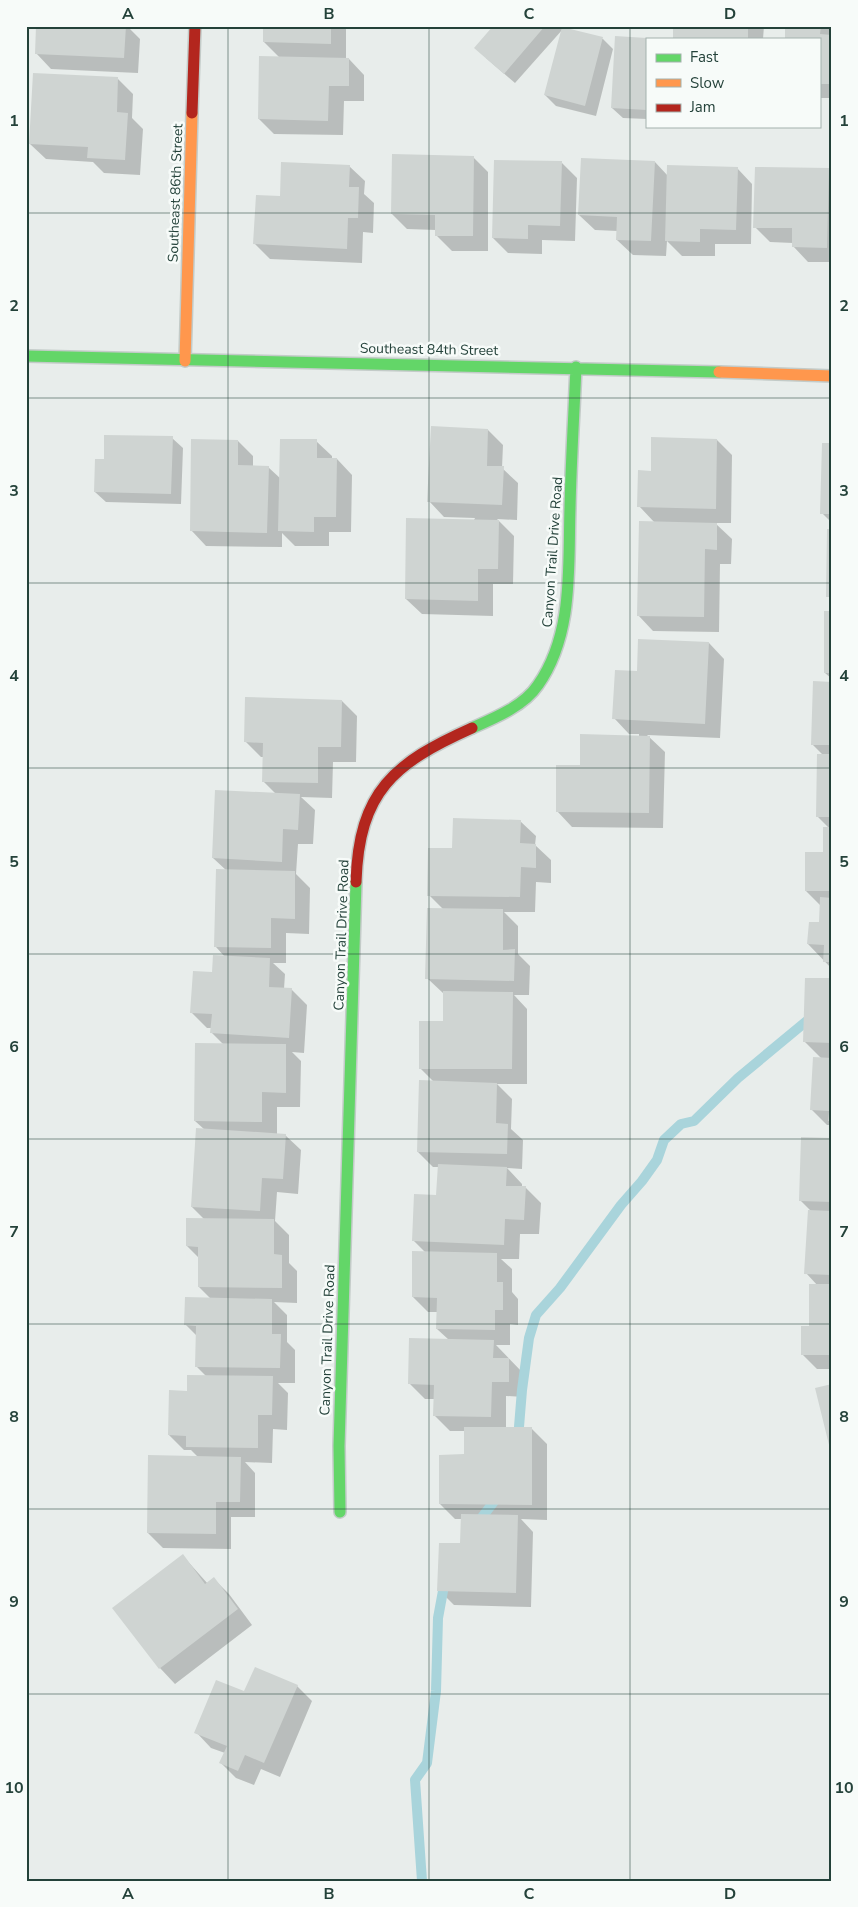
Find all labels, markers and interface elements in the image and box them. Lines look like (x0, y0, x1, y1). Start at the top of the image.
text: A (122, 3, 134, 25)
text: B (323, 3, 335, 25)
text: C (524, 3, 535, 25)
text: D (724, 3, 736, 25)
legend (646, 38, 820, 128)
text: Fast (690, 47, 719, 67)
text: Slow (690, 73, 725, 93)
text: Jam (689, 97, 716, 117)
text: 1 (9, 110, 19, 132)
text: 1 (839, 110, 849, 132)
street label: Southeast 86th Street (164, 123, 187, 263)
text: 2 (9, 295, 19, 317)
text: 2 (839, 295, 849, 317)
street label: Southeast 84th Street (360, 339, 499, 360)
street label: Canyon Trail Drive Road (538, 476, 567, 628)
text: 3 (9, 480, 19, 502)
text: 3 (839, 480, 849, 502)
text: 4 (9, 665, 19, 687)
text: 4 (839, 665, 849, 687)
text: 5 (9, 851, 19, 873)
text: 5 (839, 851, 849, 873)
street label: Canyon Trail Drive Road (329, 859, 354, 1011)
text: 6 (9, 1036, 19, 1058)
text: 6 (839, 1036, 849, 1058)
text: 7 (9, 1221, 19, 1243)
text: 7 (839, 1221, 849, 1243)
street label: Canyon Trail Drive Road (315, 1264, 340, 1416)
text: 8 (9, 1406, 19, 1428)
text: 8 (839, 1406, 849, 1428)
text: 9 (9, 1591, 19, 1613)
text: 9 (839, 1591, 849, 1613)
text: 10 (4, 1777, 24, 1799)
text: 10 (834, 1777, 854, 1799)
text: A (122, 1883, 134, 1905)
text: B (323, 1883, 335, 1905)
text: C (524, 1883, 535, 1905)
text: D (724, 1883, 736, 1905)

